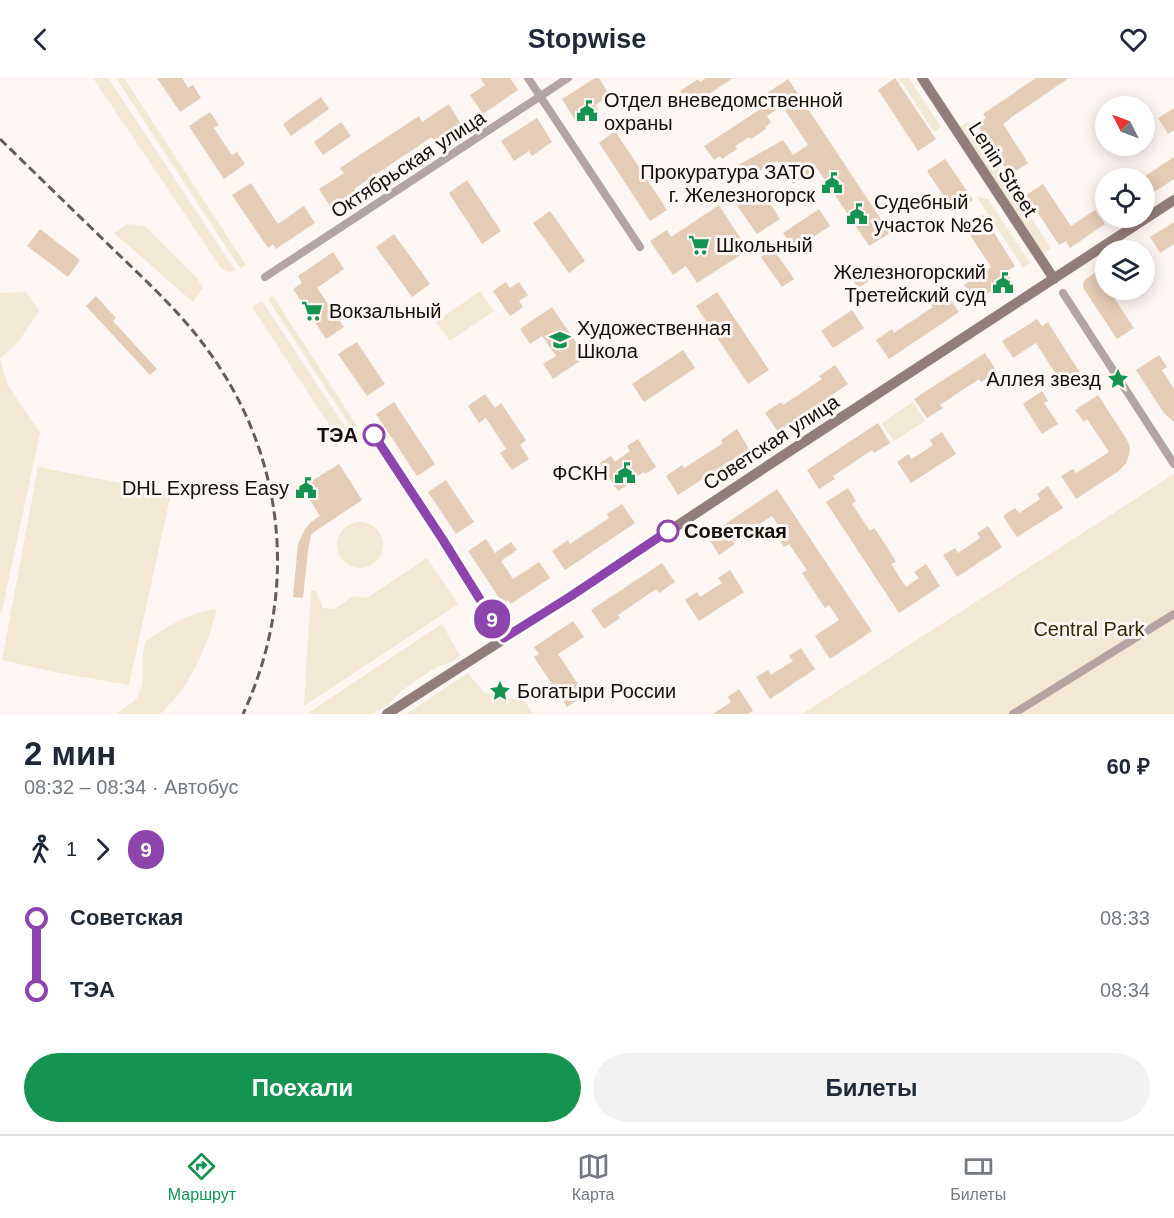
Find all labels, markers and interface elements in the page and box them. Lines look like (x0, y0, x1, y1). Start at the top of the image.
icon: back (24, 23, 57, 56)
icon: heart (1117, 23, 1150, 56)
text: Stopwise (528, 24, 646, 54)
place label: Отдел вневедомственной охраны (604, 89, 843, 134)
north arrow (1095, 96, 1155, 156)
map controls (1095, 96, 1155, 300)
public building icon: Отдел вневедомственной охраны (575, 99, 599, 123)
street label: Октябрьская улица (327, 105, 490, 222)
street label: Lenin Street (964, 118, 1042, 221)
place label: Прокуратура ЗАТО г. Железногорск (640, 161, 815, 206)
button: locate (1095, 168, 1155, 228)
public building icon: Прокуратура ЗАТО г. Железногорск (820, 171, 844, 195)
place label: Судебный участок №26 (874, 191, 994, 236)
public building icon: Судебный участок №26 (845, 202, 869, 226)
supermarket icon: Школьный (687, 233, 711, 257)
place label: Школьный (716, 234, 813, 256)
button: layers (1095, 240, 1155, 300)
place label: Железногорский Третейский суд (833, 261, 986, 306)
public building icon: Железногорский Третейский суд (991, 271, 1015, 295)
supermarket icon: Вокзальный (300, 299, 324, 323)
place label: Вокзальный (329, 300, 441, 322)
place label: Художественная Школа (577, 317, 731, 362)
school or university icon: Художественная Школа (548, 328, 572, 352)
place icon: Аллея звезд (1106, 367, 1130, 391)
place label: Аллея звезд (986, 368, 1101, 390)
street label: Советская улица (699, 390, 844, 494)
place label: ТЭА (317, 424, 358, 446)
marker: ТЭА (363, 424, 385, 446)
public building icon: ФСКН (613, 461, 637, 485)
place label: ФСКН (552, 462, 608, 484)
public building icon: DHL Express Easy (294, 476, 318, 500)
place label: DHL Express Easy (122, 477, 289, 499)
marker: Советская (657, 520, 679, 542)
place label: Советская (684, 520, 787, 542)
line badge: 9 (472, 600, 512, 638)
text: 9 (486, 608, 498, 631)
park label: Central Park (1033, 618, 1146, 640)
place icon: Богатыри России (488, 679, 512, 703)
place label: Богатыри России (517, 680, 676, 702)
text: 2 мин (24, 735, 116, 772)
text: 60 ₽ (1107, 754, 1150, 779)
text: 08:32 – 08:34 · Автобус (24, 776, 238, 798)
icon: walk (24, 833, 57, 866)
icon: forward (86, 833, 119, 866)
text: 1 (66, 838, 77, 860)
text: 9 (140, 838, 152, 861)
text: Советская (70, 905, 183, 930)
text: 08:33 (1100, 907, 1150, 929)
text: ТЭА (70, 977, 115, 1002)
text: 08:34 (1100, 979, 1150, 1001)
button: Поехали (24, 1053, 581, 1122)
button: Билеты (593, 1053, 1150, 1122)
tab: Маршрут (168, 1150, 236, 1204)
tab: Карта (572, 1150, 615, 1204)
tab: Билеты (950, 1150, 1006, 1204)

